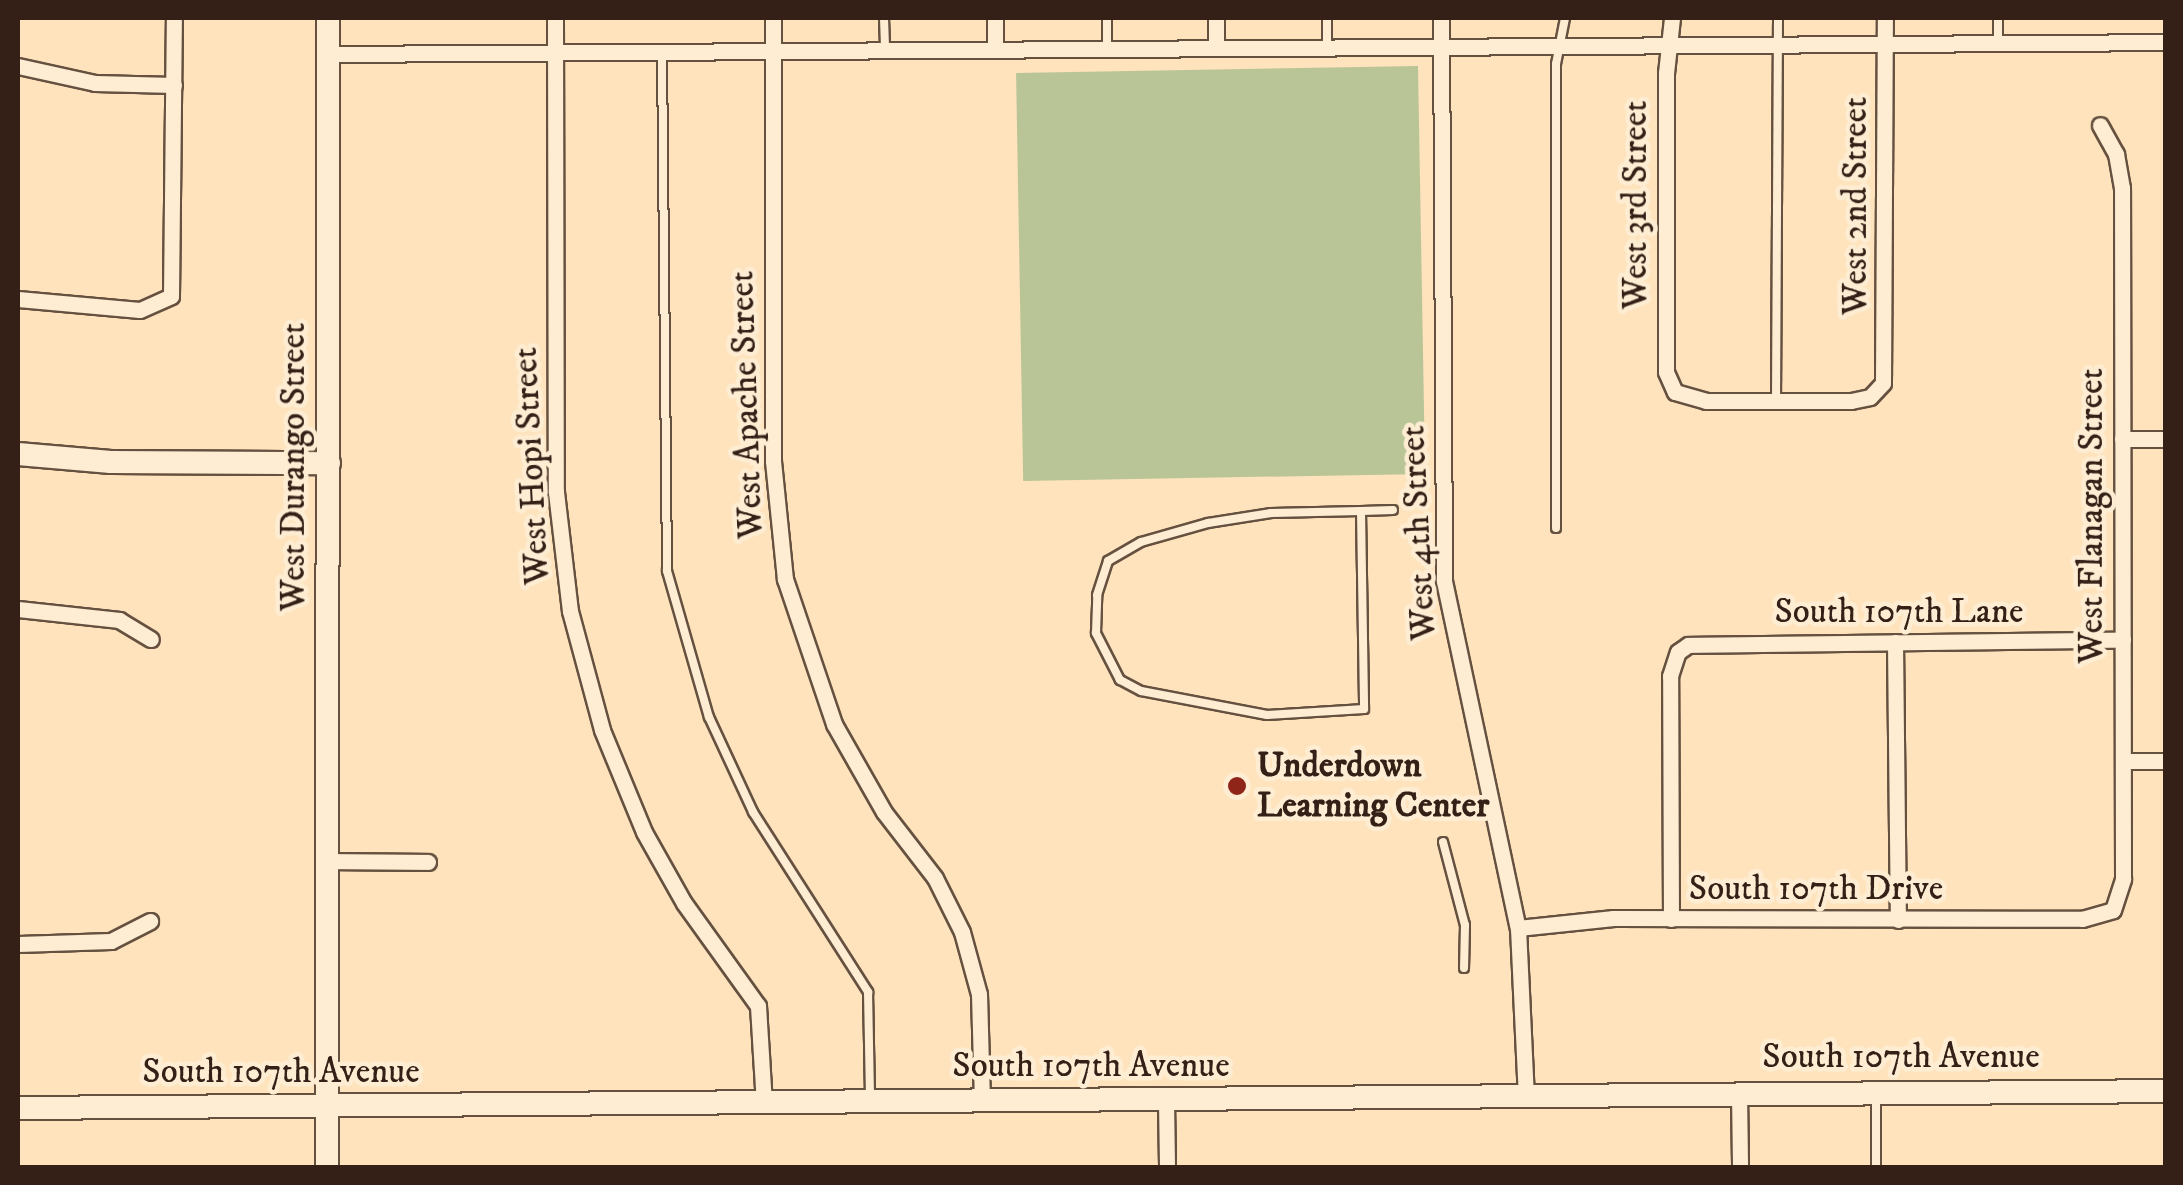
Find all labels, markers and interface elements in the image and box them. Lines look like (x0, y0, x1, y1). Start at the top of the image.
street label: West 2nd Street (1835, 97, 1877, 315)
street label: West 3rd Street (1615, 101, 1657, 309)
street label: West Apache Street (721, 270, 773, 540)
street label: West Durango Street (273, 323, 315, 611)
street label: West Hopi Street (505, 346, 559, 586)
street label: West Flanagan Street (2071, 368, 2113, 664)
street label: West 4th Street (1392, 424, 1446, 642)
street label: South 107th Lane (1774, 591, 2024, 633)
place label: Underdown Learning Center (1257, 745, 1489, 827)
marker: Underdown Learning Center (1226, 775, 1248, 797)
street label: South 107th Drive (1689, 868, 1943, 910)
street label: South 107th Avenue (1762, 1036, 2040, 1078)
street label: South 107th Avenue (952, 1045, 1230, 1087)
street label: South 107th Avenue (142, 1051, 420, 1093)

